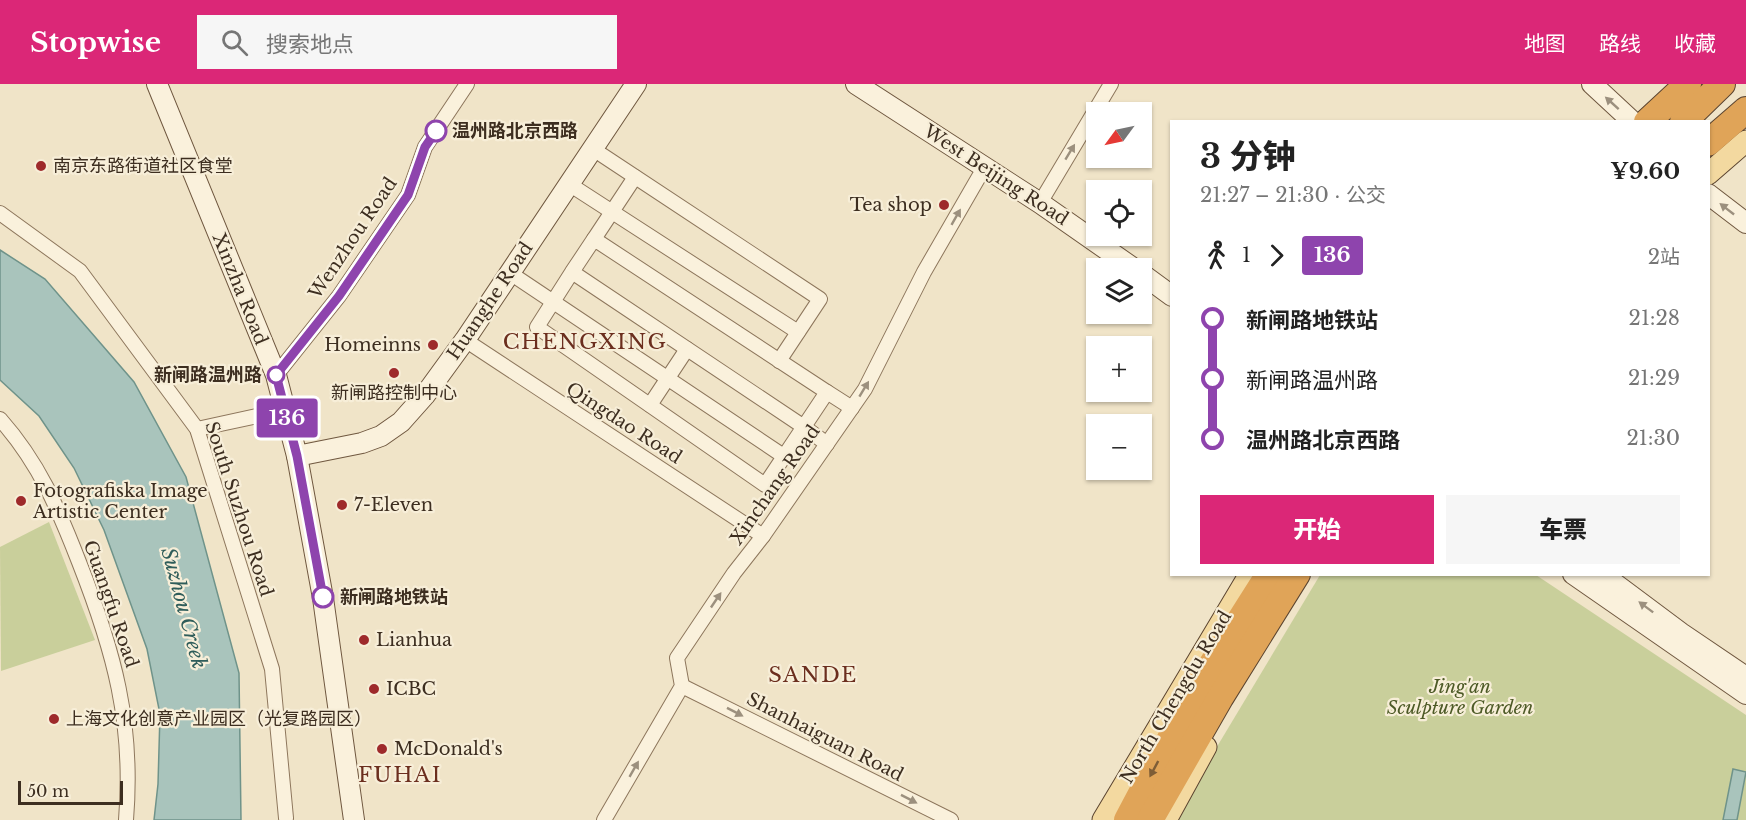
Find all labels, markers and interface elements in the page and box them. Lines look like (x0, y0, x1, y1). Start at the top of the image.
search box (197, 15, 617, 69)
text: Stopwise (30, 25, 161, 60)
icon: search (218, 26, 251, 59)
text: 搜索地点 (266, 31, 354, 58)
text: 地图 (1524, 31, 1566, 57)
text: 路线 (1599, 31, 1641, 57)
text: 收藏 (1674, 31, 1716, 57)
one-way arrow (1604, 96, 1619, 110)
north arrow (1086, 102, 1152, 168)
map controls (1086, 102, 1152, 480)
street label: West Beijing Road (919, 119, 1073, 230)
marker: 温州路北京西路 (425, 120, 447, 142)
place label: 温州路北京西路 (452, 120, 578, 142)
text: 3 分钟 (1200, 136, 1296, 177)
one-way arrow (1065, 144, 1076, 160)
place label: 南京东路街道社区食堂 (53, 155, 233, 177)
text: ¥9.60 (1610, 158, 1680, 185)
marker: 南京东路街道社区食堂 (34, 159, 48, 173)
street label: Wenzhou Road (304, 173, 402, 304)
button: locate (1086, 180, 1152, 246)
text: 21:27 – 21:30 · 公交 (1200, 183, 1386, 207)
place label: Tea shop (850, 194, 932, 216)
marker: Tea shop (937, 198, 951, 212)
one-way arrow (1720, 203, 1735, 215)
one-way arrow (951, 208, 961, 225)
street label: Xinzha Road (208, 230, 272, 348)
street label: Huanghe Road (442, 238, 538, 364)
icon: walk (1200, 239, 1233, 272)
icon: forward (1260, 239, 1293, 272)
text: 136 (1314, 242, 1351, 268)
text: 1 (1242, 243, 1251, 267)
text: 2站 (1648, 245, 1680, 269)
button: layers (1086, 258, 1152, 324)
text: 21:28 (1629, 306, 1680, 330)
text: 新闸路地铁站 (1246, 307, 1378, 334)
district label: CHENGXING (503, 329, 667, 355)
place label: Homeinns (324, 334, 421, 356)
button: + (1086, 336, 1152, 402)
marker: Homeinns (426, 338, 440, 352)
place label: 新闸路温州路 (154, 364, 262, 386)
marker: 新闸路温州路 (267, 366, 285, 384)
marker: 新闸路控制中心 (387, 366, 401, 380)
text: 21:29 (1628, 366, 1680, 390)
text: 新闸路温州路 (1246, 367, 1378, 394)
street label: Qingdao Road (562, 377, 686, 469)
one-way arrow (859, 381, 870, 397)
place label: 新闸路控制中心 (331, 382, 457, 404)
line badge: 136 (252, 398, 322, 438)
text: 136 (269, 405, 305, 431)
button: − (1086, 414, 1152, 480)
street label: South Suzhou Road (200, 419, 278, 599)
street label: Xinchang Road (725, 421, 825, 549)
text: 21:30 (1626, 426, 1680, 450)
text: 温州路北京西路 (1246, 427, 1400, 454)
place label: Fotografiska Image Artistic Center (32, 480, 208, 523)
marker: Fotografiska Image Artistic Center (14, 494, 28, 508)
place label: 7-Eleven (354, 494, 433, 516)
button: 开始 (1200, 495, 1434, 564)
button: 车票 (1446, 495, 1680, 564)
marker: 7-Eleven (335, 498, 349, 512)
street label: Guangfu Road (79, 537, 143, 671)
water label: Suzhou Creek (156, 545, 212, 671)
marker: 新闸路地铁站 (312, 586, 334, 608)
place label: 新闸路地铁站 (340, 586, 448, 608)
one-way arrow (710, 592, 721, 608)
one-way arrow (1639, 602, 1654, 614)
street label: North Chengdu Road (1116, 607, 1236, 787)
place label: Lianhua (376, 629, 452, 651)
marker: Lianhua (357, 633, 371, 647)
district label: SANDE (768, 662, 858, 688)
park label: Jing'an Sculpture Garden (1387, 676, 1533, 719)
place label: ICBC (386, 678, 436, 700)
marker: ICBC (367, 682, 381, 696)
street label: Shanhaiguan Road (743, 688, 907, 786)
one-way arrow (726, 707, 743, 717)
place label: 上海文化创意产业园区（光复路园区） (66, 708, 372, 730)
marker: 上海文化创意产业园区（光复路园区） (47, 712, 61, 726)
place label: McDonald's (394, 738, 503, 760)
marker: McDonald's (375, 742, 389, 756)
one-way arrow (628, 761, 638, 778)
one-way arrow (1149, 761, 1159, 778)
district label: FUHAI (358, 762, 442, 788)
scale bar (18, 778, 123, 806)
text: 50 m (27, 781, 69, 801)
one-way arrow (901, 794, 918, 804)

